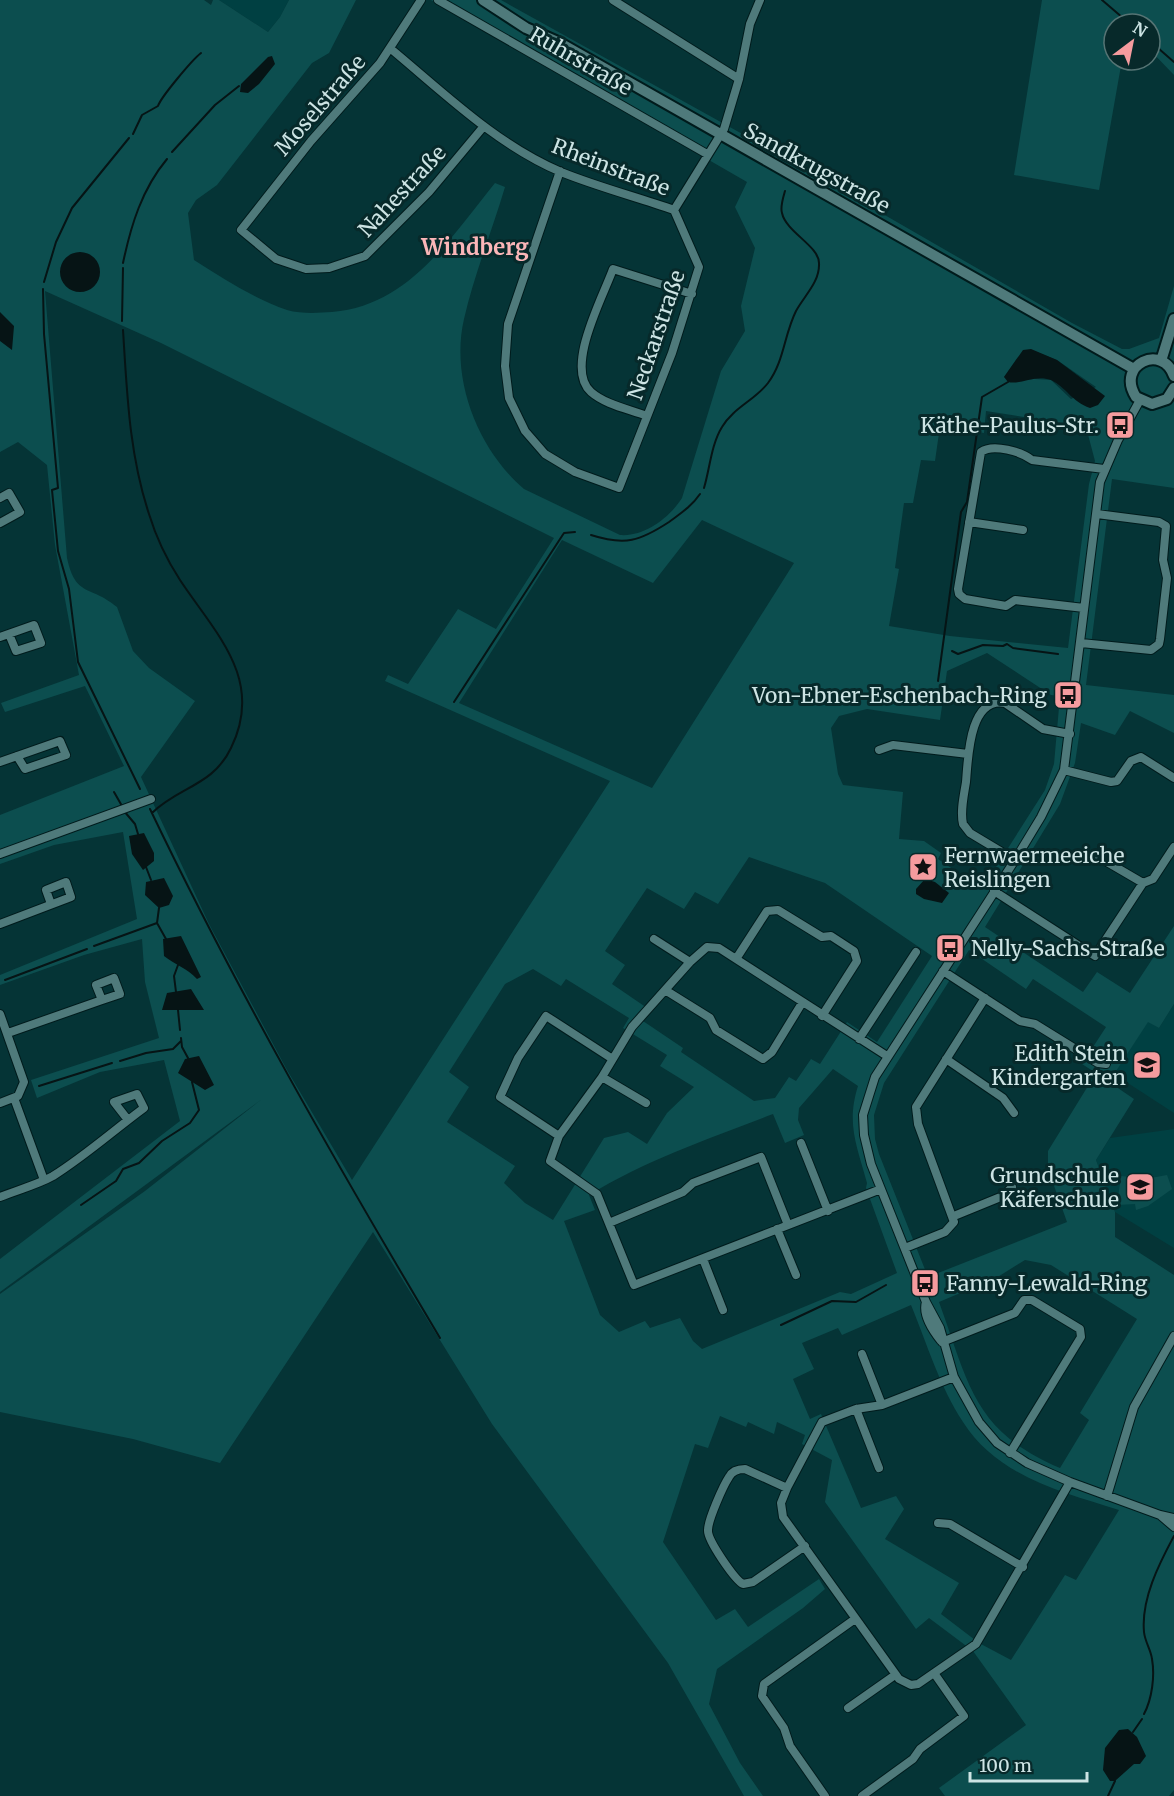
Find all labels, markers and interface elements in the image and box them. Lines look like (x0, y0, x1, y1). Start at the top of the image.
north arrow (1102, 12, 1162, 72)
text: N (1129, 17, 1151, 41)
street label: Ruhrstraße (525, 21, 637, 101)
street label: Moselstraße (269, 49, 371, 161)
street label: Sandkrugstraße (739, 117, 895, 219)
street label: Rheinstraße (548, 132, 674, 202)
street label: Nahestraße (352, 139, 452, 243)
district label: Windberg (420, 233, 529, 261)
street label: Neckarstraße (621, 266, 691, 403)
bus stop icon: Käthe-Paulus-Str. (1104, 409, 1136, 441)
place label: Käthe-Paulus-Str. (920, 412, 1099, 439)
bus stop icon: Von-Ebner-Eschenbach-Ring (1052, 679, 1084, 711)
place label: Von-Ebner-Eschenbach-Ring (751, 682, 1047, 709)
place label: Fernwaermeeiche Reislingen (944, 842, 1124, 893)
place icon: Fernwaermeeiche Reislingen (907, 851, 939, 883)
bus stop icon: Nelly-Sachs-Straße (934, 932, 966, 964)
place label: Nelly-Sachs-Straße (971, 935, 1165, 962)
place label: Edith Stein Kindergarten (991, 1040, 1126, 1091)
school or university icon: Edith Stein Kindergarten (1131, 1049, 1163, 1081)
place label: Grundschule Käferschule (990, 1162, 1119, 1213)
school or university icon: Grundschule Käferschule (1124, 1171, 1156, 1203)
bus stop icon: Fanny-Lewald-Ring (909, 1267, 941, 1299)
place label: Fanny-Lewald-Ring (946, 1270, 1148, 1297)
scale bar (970, 1745, 1087, 1783)
text: 100 m (979, 1754, 1032, 1777)

